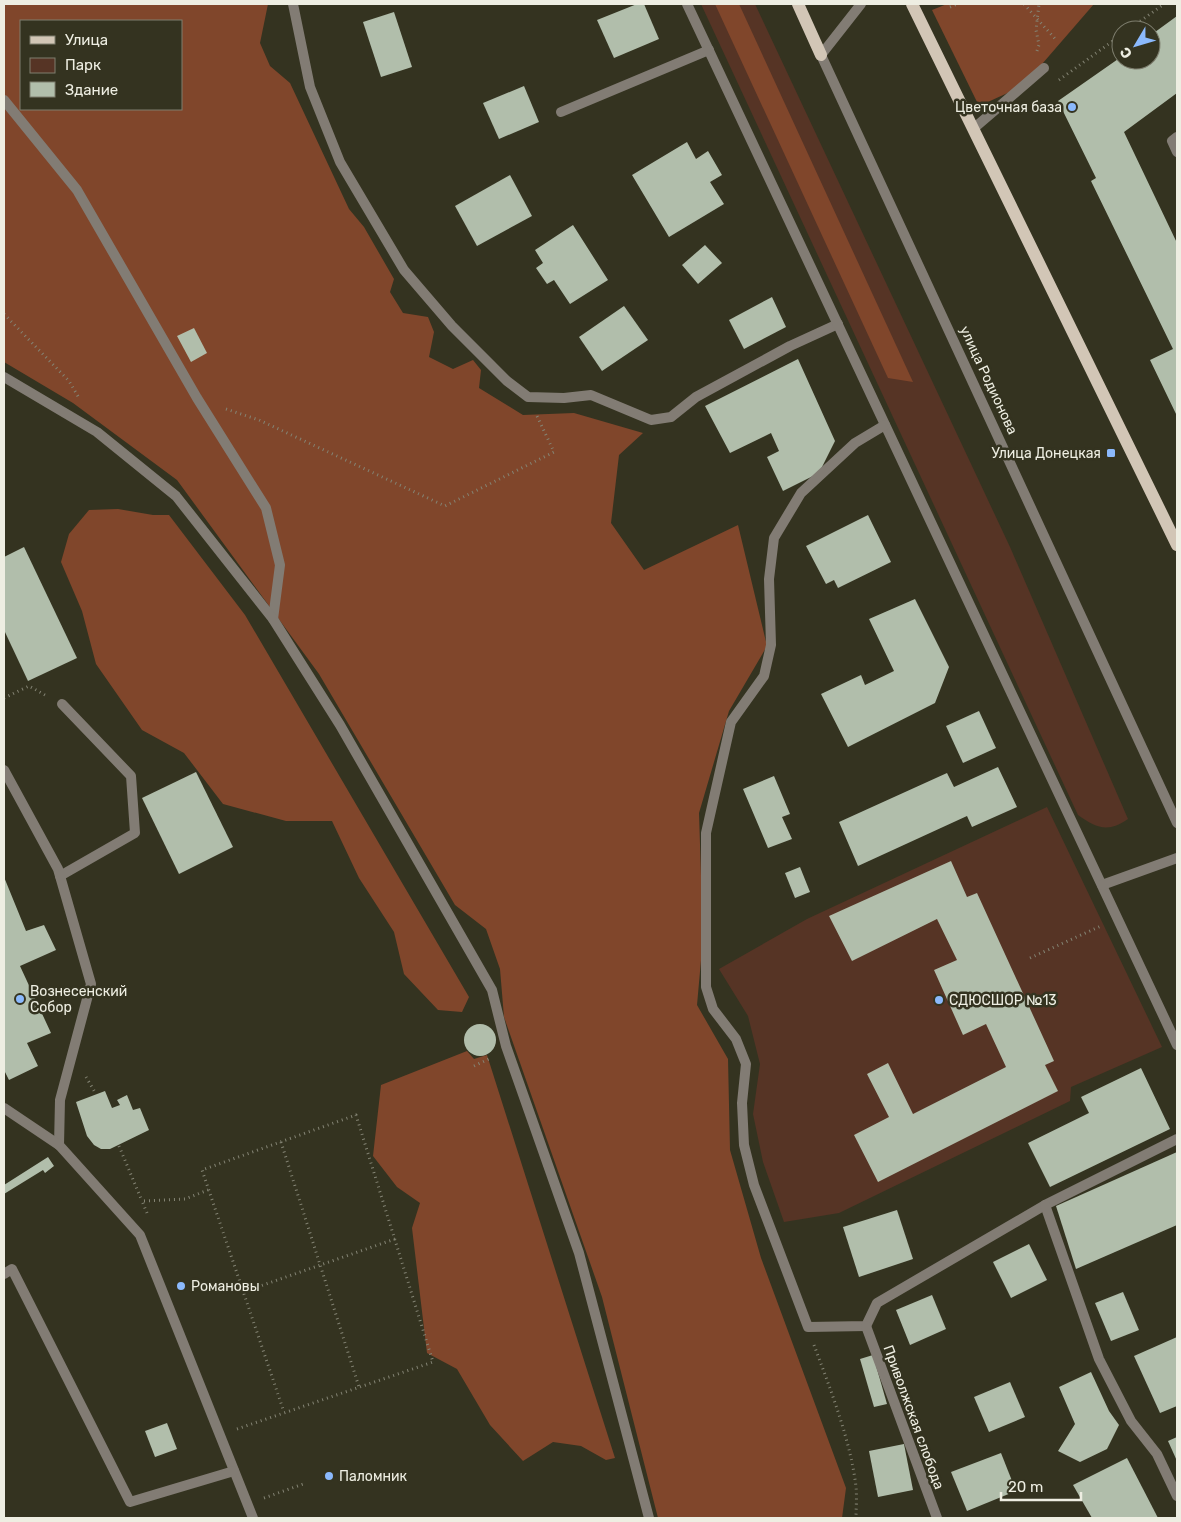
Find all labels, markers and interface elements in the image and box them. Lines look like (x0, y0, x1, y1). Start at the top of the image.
legend (20, 20, 182, 110)
north arrow (1111, 20, 1161, 70)
text: Улица (65, 31, 108, 49)
text: С (1116, 43, 1136, 62)
text: Парк (65, 56, 101, 74)
text: Здание (65, 81, 118, 99)
place label: Цветочная база (955, 99, 1062, 116)
marker: Цветочная база (1066, 101, 1078, 113)
street label: улица Родионова (956, 323, 1021, 437)
place label: Улица Донецкая (992, 445, 1101, 462)
marker: Улица Донецкая (1105, 447, 1117, 459)
place label: Вознесенский Собор (30, 983, 127, 1016)
place label: СДЮСШОР №13 (949, 992, 1057, 1009)
marker: Вознесенский Собор (14, 993, 26, 1005)
marker: СДЮСШОР №13 (933, 994, 945, 1006)
place label: Романовы (191, 1278, 260, 1295)
marker: Романовы (175, 1280, 187, 1292)
street label: Приволжская слобода (880, 1343, 948, 1492)
place label: Паломник (339, 1468, 407, 1485)
marker: Паломник (323, 1470, 335, 1482)
scale bar (1001, 1470, 1081, 1502)
text: 20 m (1008, 1478, 1043, 1496)

